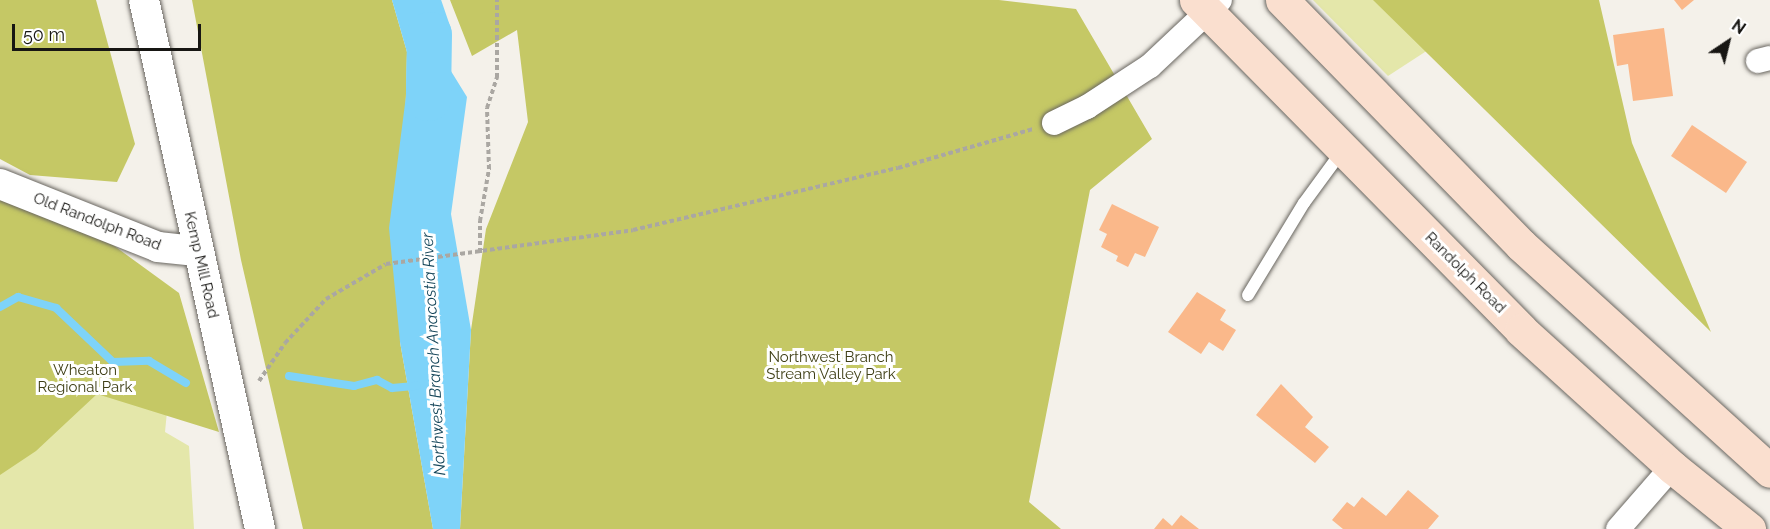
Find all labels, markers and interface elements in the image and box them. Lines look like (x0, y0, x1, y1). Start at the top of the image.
scale bar (15, 12, 204, 50)
north arrow (1698, 12, 1758, 72)
text: N (1728, 16, 1749, 38)
text: 50 m (23, 24, 65, 45)
street label: Old Randolph Road (31, 189, 163, 255)
street label: Kemp Mill Road (180, 210, 222, 320)
street label: Randolph Road (1421, 229, 1509, 317)
water label: Northwest Branch Anacostia River (418, 232, 450, 476)
park label: Northwest Branch Stream Valley Park (766, 348, 896, 383)
park label: Wheaton Regional Park (37, 361, 133, 396)

